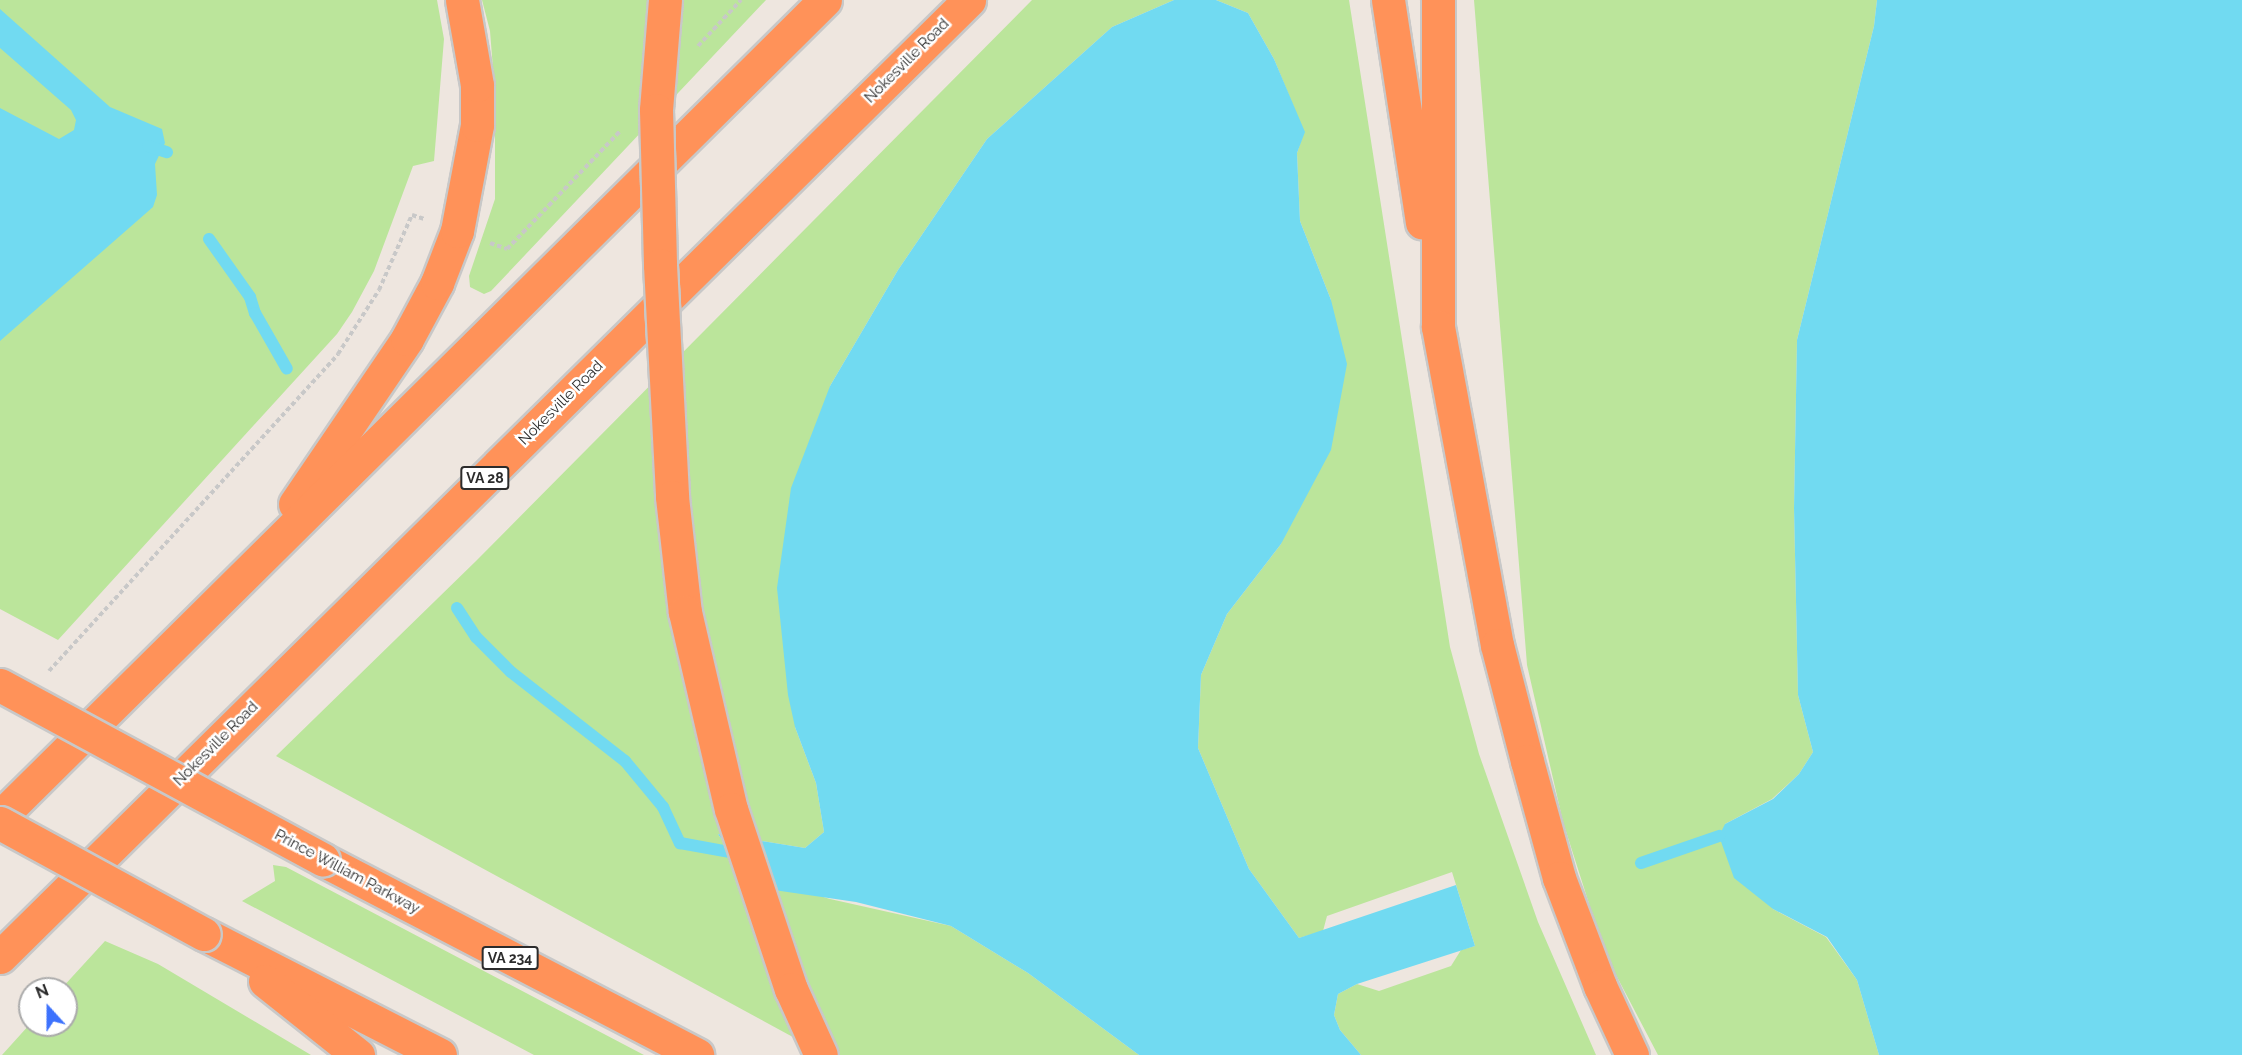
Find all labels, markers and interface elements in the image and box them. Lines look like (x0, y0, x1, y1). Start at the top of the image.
street label: Nokesville Road (861, 15, 953, 107)
street label: Nokesville Road (515, 357, 607, 449)
road number: VA 28 (460, 467, 510, 489)
street label: Nokesville Road (170, 698, 262, 790)
street label: Prince William Parkway (271, 826, 423, 918)
road number: VA 234 (480, 947, 540, 969)
north arrow (18, 977, 78, 1037)
text: N (33, 981, 51, 1003)

